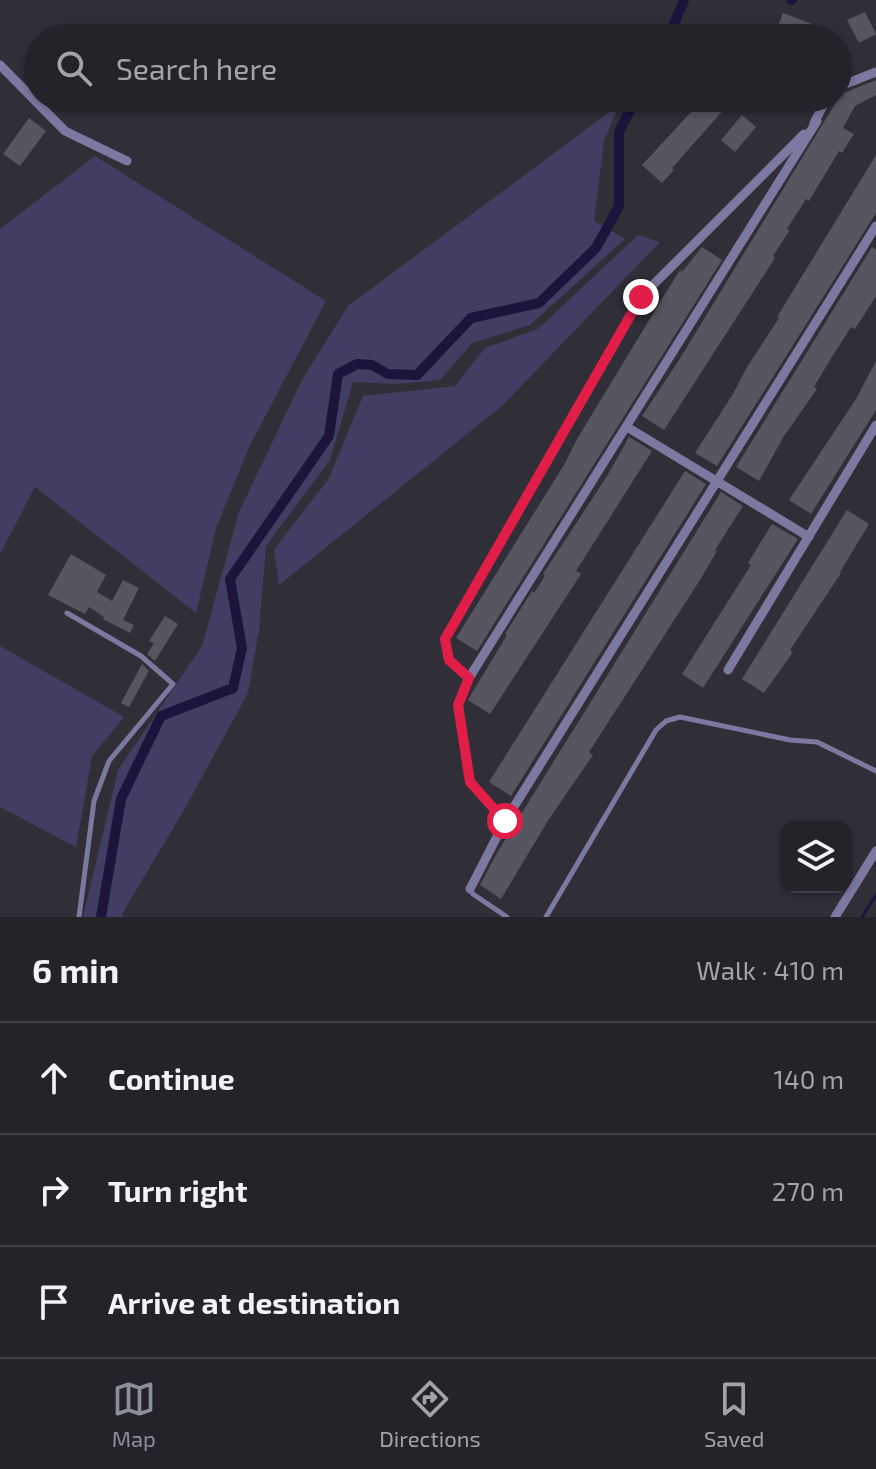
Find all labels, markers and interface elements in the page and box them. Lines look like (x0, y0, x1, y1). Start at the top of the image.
search box (24, 24, 852, 112)
icon: search (52, 46, 96, 90)
text: Search here (116, 50, 277, 86)
route end (623, 279, 659, 315)
route start (487, 803, 523, 839)
map controls (780, 821, 852, 893)
button: layers (780, 821, 852, 893)
text: 6 min (32, 949, 119, 990)
text: Walk · 410 m (696, 954, 844, 985)
icon: ahead (32, 1056, 76, 1100)
text: Continue (108, 1060, 235, 1096)
text: 140 m (773, 1063, 844, 1094)
icon: right (32, 1168, 76, 1212)
text: Turn right (108, 1172, 248, 1208)
text: 270 m (772, 1175, 844, 1206)
icon: arrive (32, 1280, 76, 1324)
text: Arrive at destination (108, 1284, 400, 1320)
tab: Map (112, 1377, 156, 1451)
tab: Directions (379, 1377, 481, 1451)
tab: Saved (704, 1377, 764, 1451)

